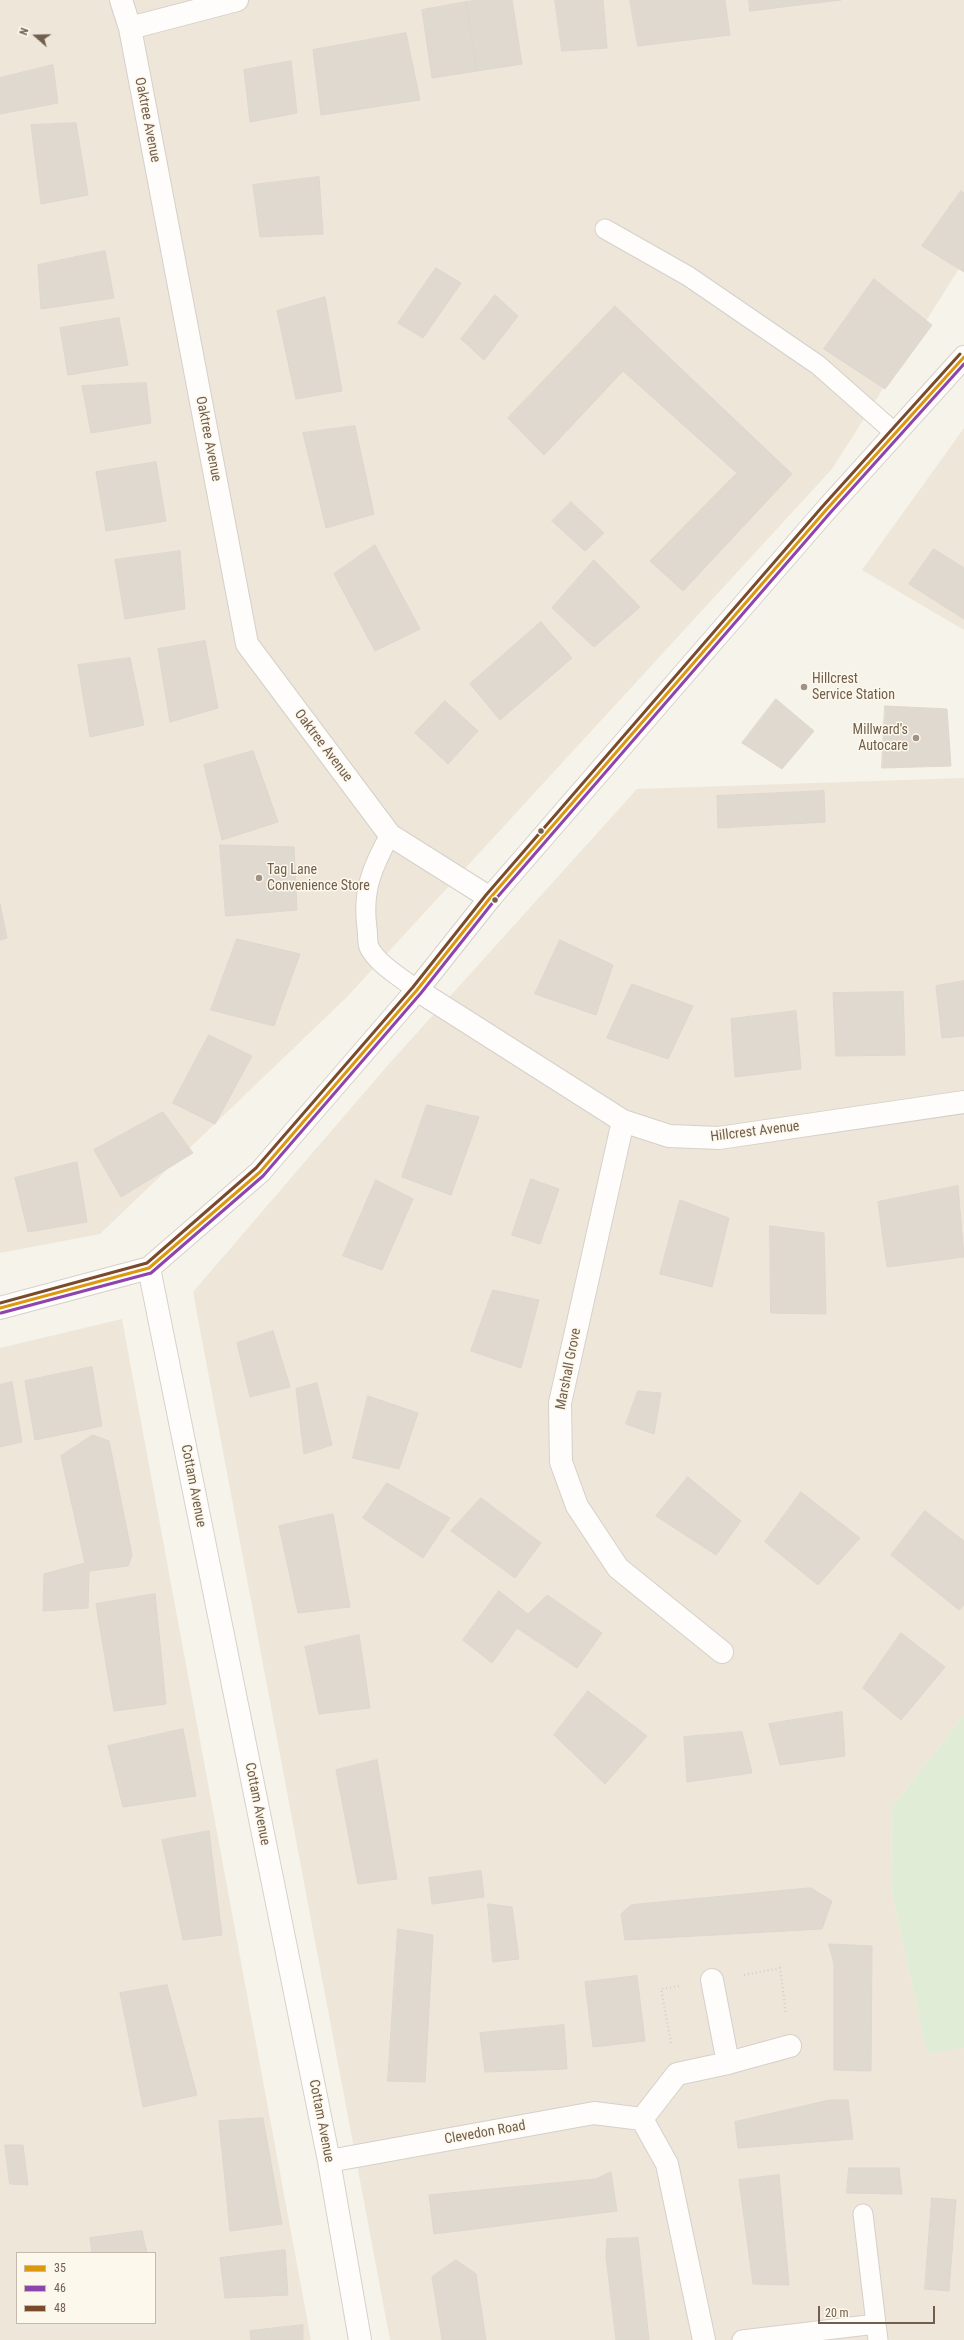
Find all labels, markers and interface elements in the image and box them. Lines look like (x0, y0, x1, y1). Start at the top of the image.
north arrow (16, 16, 56, 56)
text: N (17, 26, 32, 37)
street label: Oaktree Avenue (131, 76, 163, 164)
street label: Oaktree Avenue (192, 395, 224, 483)
place label: Hillcrest Service Station (812, 671, 895, 704)
marker: Hillcrest Service Station (799, 682, 809, 692)
street label: Oaktree Avenue (290, 706, 356, 786)
place label: Millward's Autocare (853, 722, 908, 754)
marker: Millward's Autocare (911, 733, 921, 743)
unlabelled marker (536, 826, 546, 836)
place label: Tag Lane Convenience Store (267, 862, 370, 894)
marker: Tag Lane Convenience Store (254, 873, 264, 883)
unlabelled marker (490, 895, 500, 905)
street label: Hillcrest Avenue (710, 1118, 800, 1146)
street label: Marshall Grove (553, 1327, 585, 1411)
street label: Cottam Avenue (177, 1443, 209, 1529)
street label: Cottam Avenue (241, 1761, 273, 1847)
street label: Cottam Avenue (305, 2078, 337, 2164)
street label: Clevedon Road (443, 2118, 527, 2148)
legend (16, 2252, 156, 2324)
text: 35 (54, 2261, 66, 2275)
text: 46 (54, 2281, 66, 2295)
scale bar (820, 2298, 937, 2324)
text: 48 (54, 2301, 66, 2315)
text: 20 m (825, 2306, 849, 2320)

